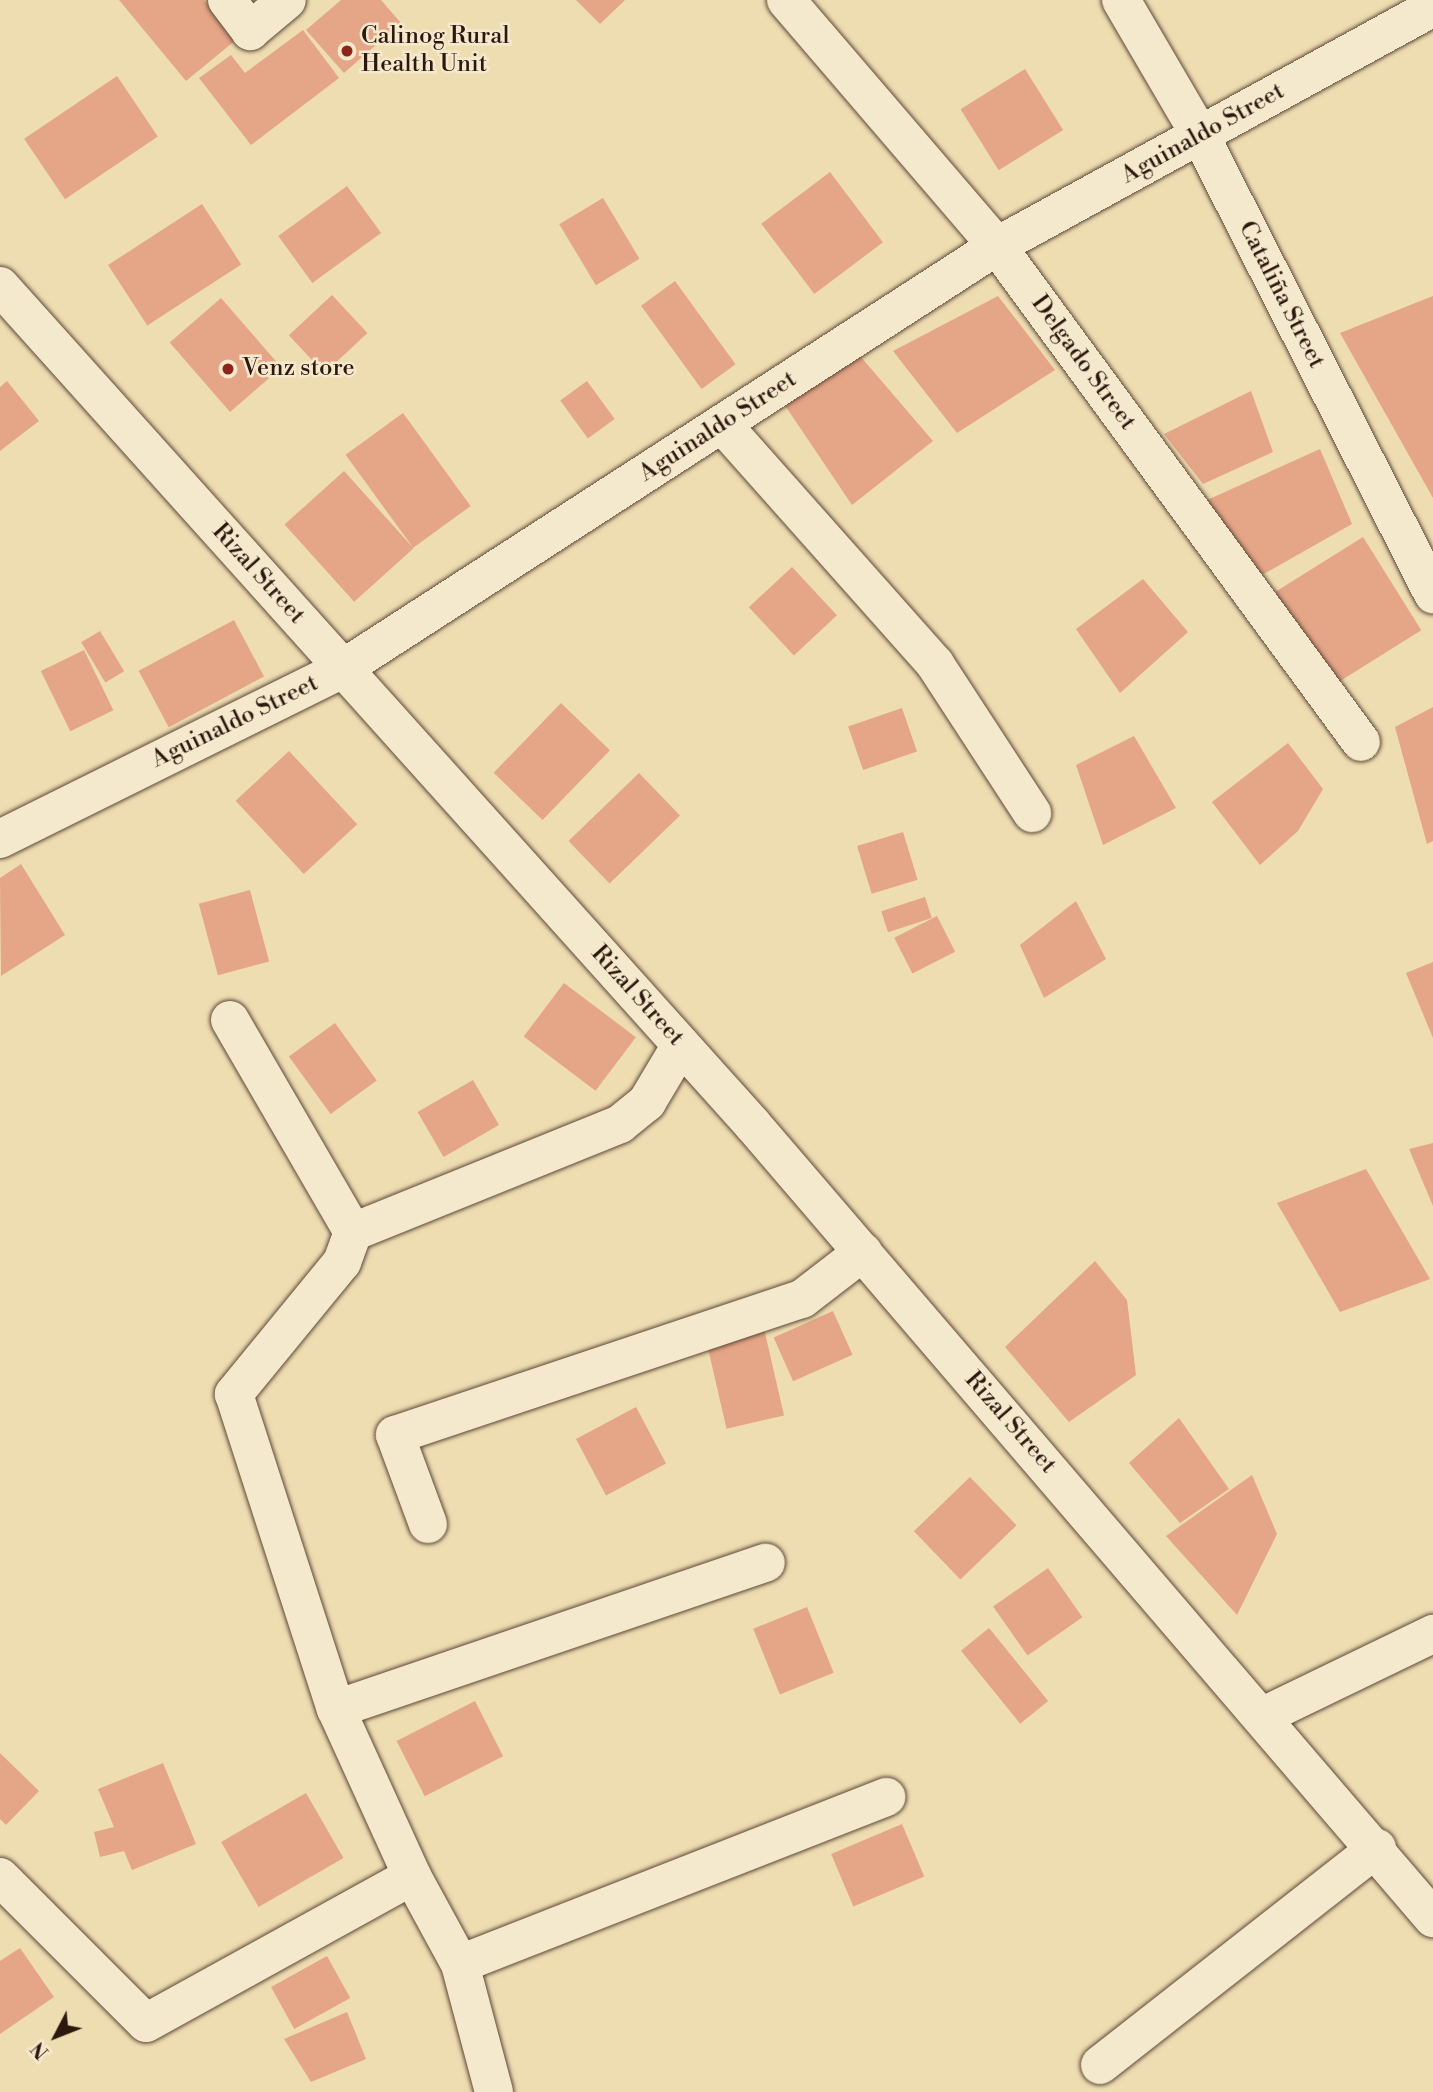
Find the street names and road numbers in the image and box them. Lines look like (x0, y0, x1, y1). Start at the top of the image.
street label: Aguinaldo Street (1116, 77, 1290, 191)
street label: Cataliña Street (1232, 217, 1330, 373)
street label: Delgado Street (1024, 290, 1142, 436)
street label: Aguinaldo Street (634, 365, 802, 489)
street label: Rizal Street (205, 518, 311, 630)
street label: Aguinaldo Street (147, 669, 323, 775)
street label: Rizal Street (584, 940, 690, 1052)
street label: Rizal Street (958, 1366, 1062, 1480)

